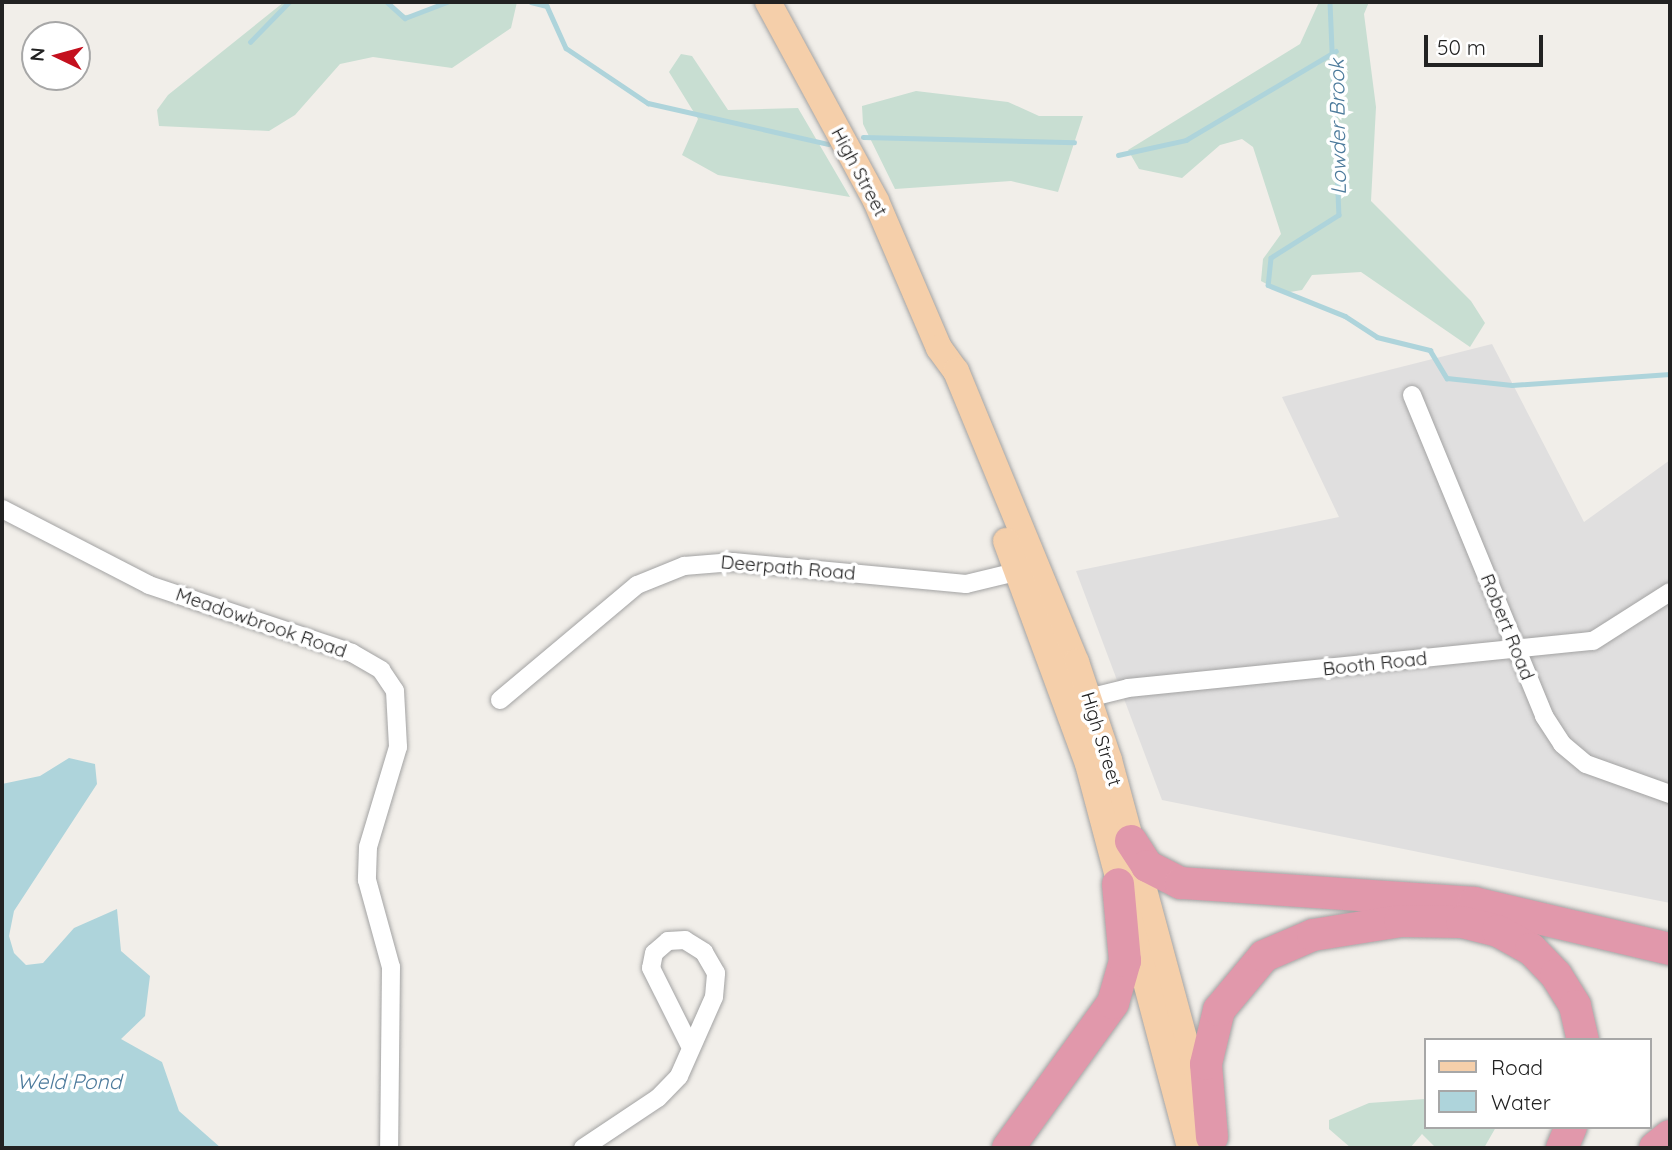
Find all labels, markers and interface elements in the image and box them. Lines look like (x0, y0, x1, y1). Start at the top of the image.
north arrow (21, 21, 91, 91)
scale bar (1427, 21, 1546, 65)
text: 50 m (1437, 34, 1486, 60)
text: N (25, 46, 50, 62)
water label: Lowder Brook (1323, 59, 1351, 195)
street label: High Street (826, 124, 892, 220)
street label: Deerpath Road (720, 551, 856, 585)
street label: Robert Road (1475, 571, 1539, 683)
street label: Meadowbrook Road (173, 583, 349, 663)
street label: Booth Road (1322, 647, 1428, 681)
street label: High Street (1076, 689, 1126, 789)
legend (1424, 1038, 1651, 1129)
text: Road (1491, 1054, 1543, 1080)
water label: Weld Pond (17, 1068, 121, 1094)
text: Water (1491, 1089, 1551, 1115)

